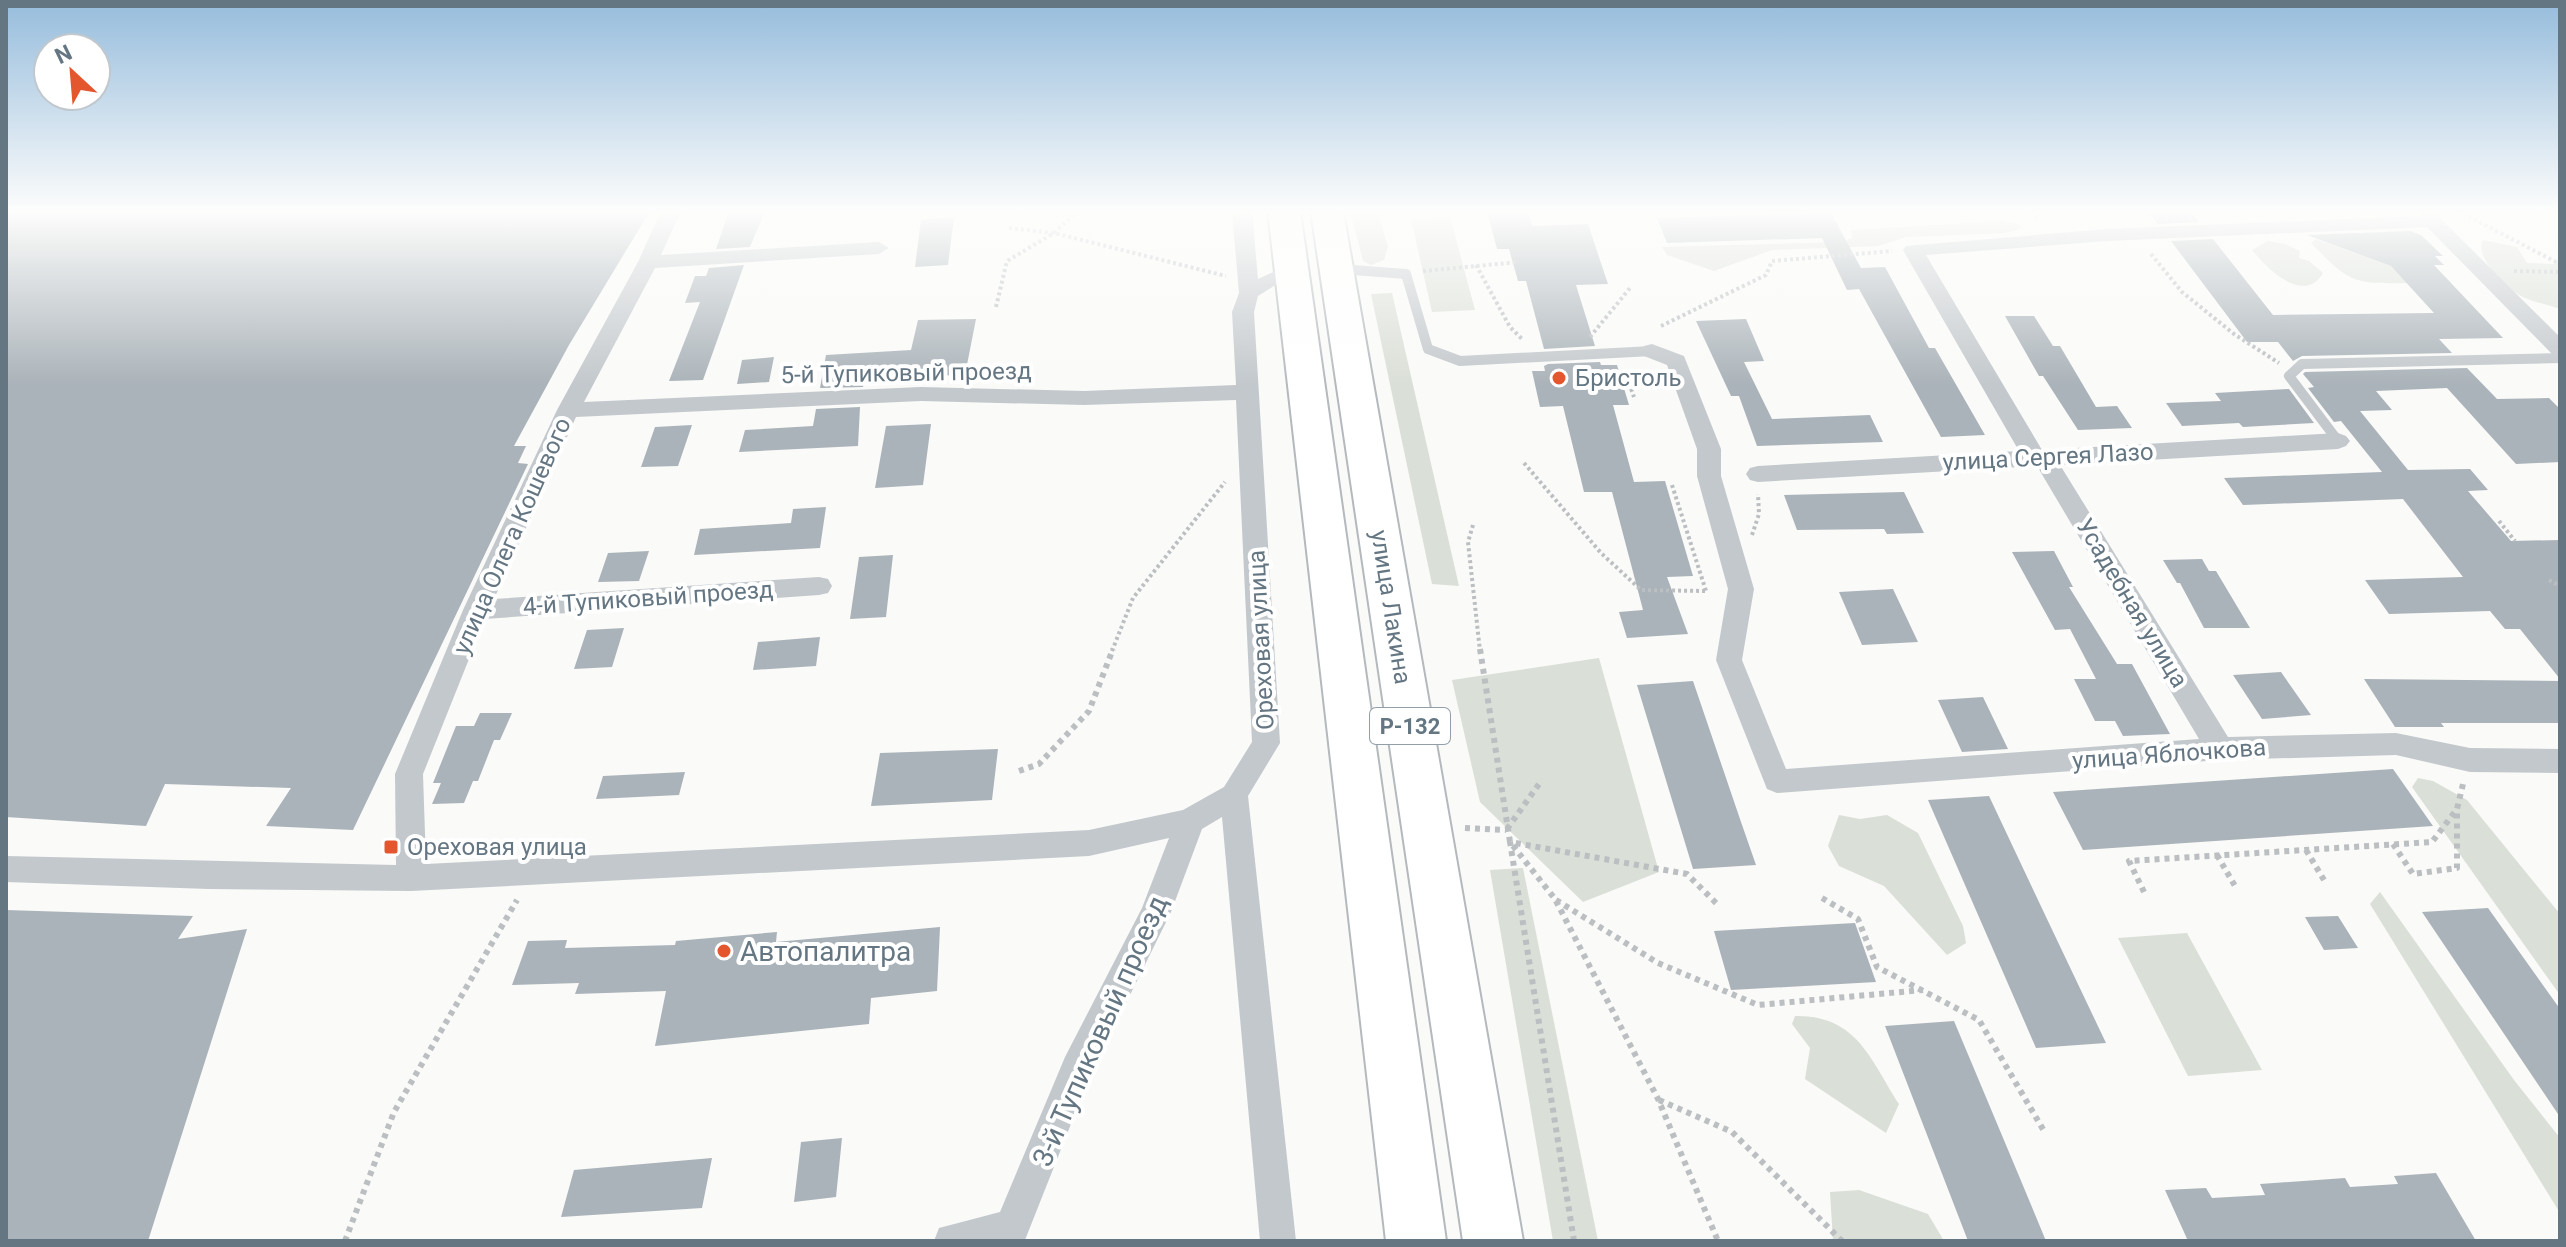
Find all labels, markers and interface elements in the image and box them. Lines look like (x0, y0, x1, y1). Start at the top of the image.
north arrow (32, 32, 112, 112)
text: N (51, 40, 76, 69)
street label: 5-й Тупиковый проезд (780, 357, 1032, 389)
place label: Бристоль (1575, 364, 1681, 392)
marker: Бристоль (1550, 369, 1568, 387)
street label: улица Олега Кошевого (447, 413, 577, 659)
street label: улица Сергея Лазо (1942, 437, 2154, 477)
street label: Усадебная улица (2071, 513, 2193, 693)
street label: улица Лакина (1365, 528, 1417, 686)
street label: Ореховая улица (1242, 549, 1280, 731)
street label: 4-й Тупиковый проезд (522, 575, 774, 621)
road number: Р-132 (1370, 708, 1450, 744)
street label: улица Яблочкова (2071, 733, 2267, 775)
place label: Ореховая улица (407, 833, 587, 861)
marker: Ореховая улица (382, 838, 400, 856)
street label: 3-й Тупиковый проезд (1025, 890, 1175, 1171)
place label: Автопалитра (740, 935, 911, 968)
marker: Автопалитра (715, 942, 733, 960)

